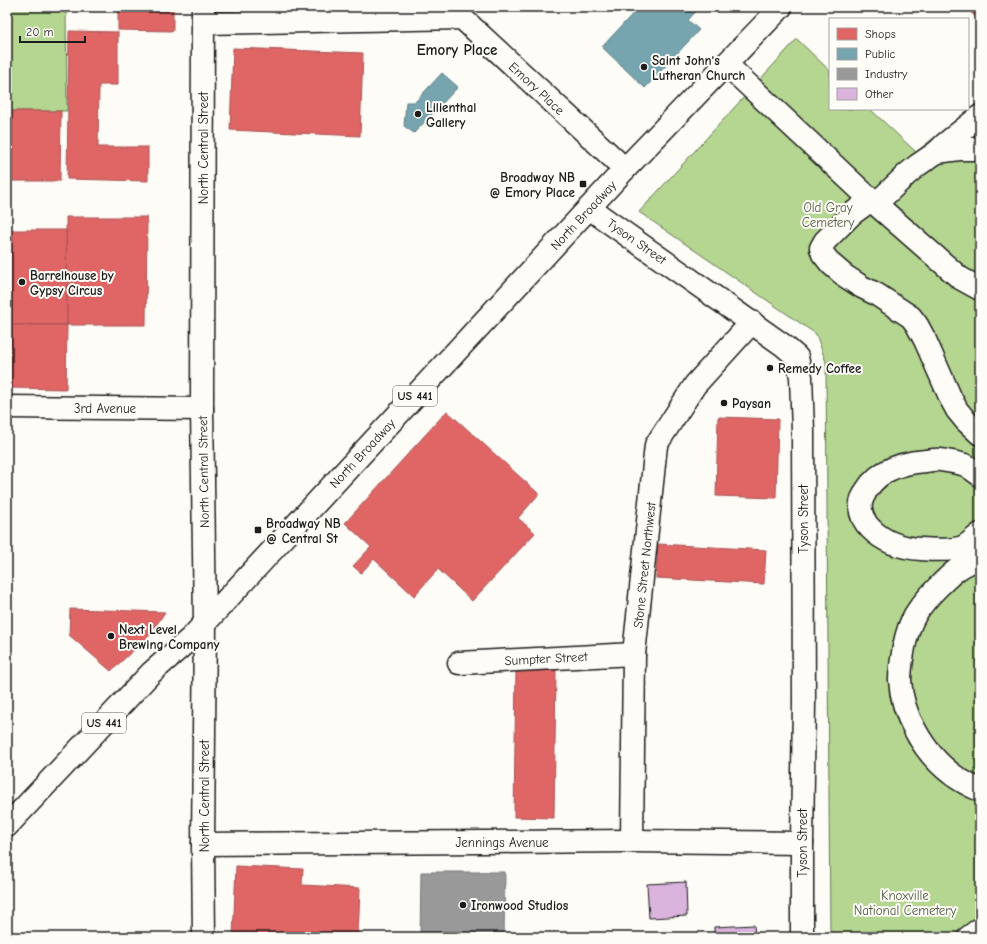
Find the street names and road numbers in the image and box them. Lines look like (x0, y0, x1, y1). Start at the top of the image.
street label: Emory Place (506, 59, 568, 118)
street label: North Central Street (196, 91, 211, 204)
street label: North Broadway (547, 177, 619, 253)
street label: Tyson Street (604, 215, 670, 268)
road number: US 441 (393, 386, 437, 406)
street label: 3rd Avenue (74, 401, 137, 416)
street label: North Central Street (195, 414, 212, 528)
street label: North Broadway (326, 415, 398, 491)
street label: Tyson Street (796, 483, 811, 553)
street label: Stone Street Northwest (630, 500, 659, 629)
street label: Sumpter Street (504, 649, 589, 668)
road number: US 441 (82, 713, 126, 733)
street label: North Central Street (197, 739, 212, 852)
street label: Tyson Street (795, 807, 810, 877)
street label: Jennings Avenue (455, 835, 549, 850)

